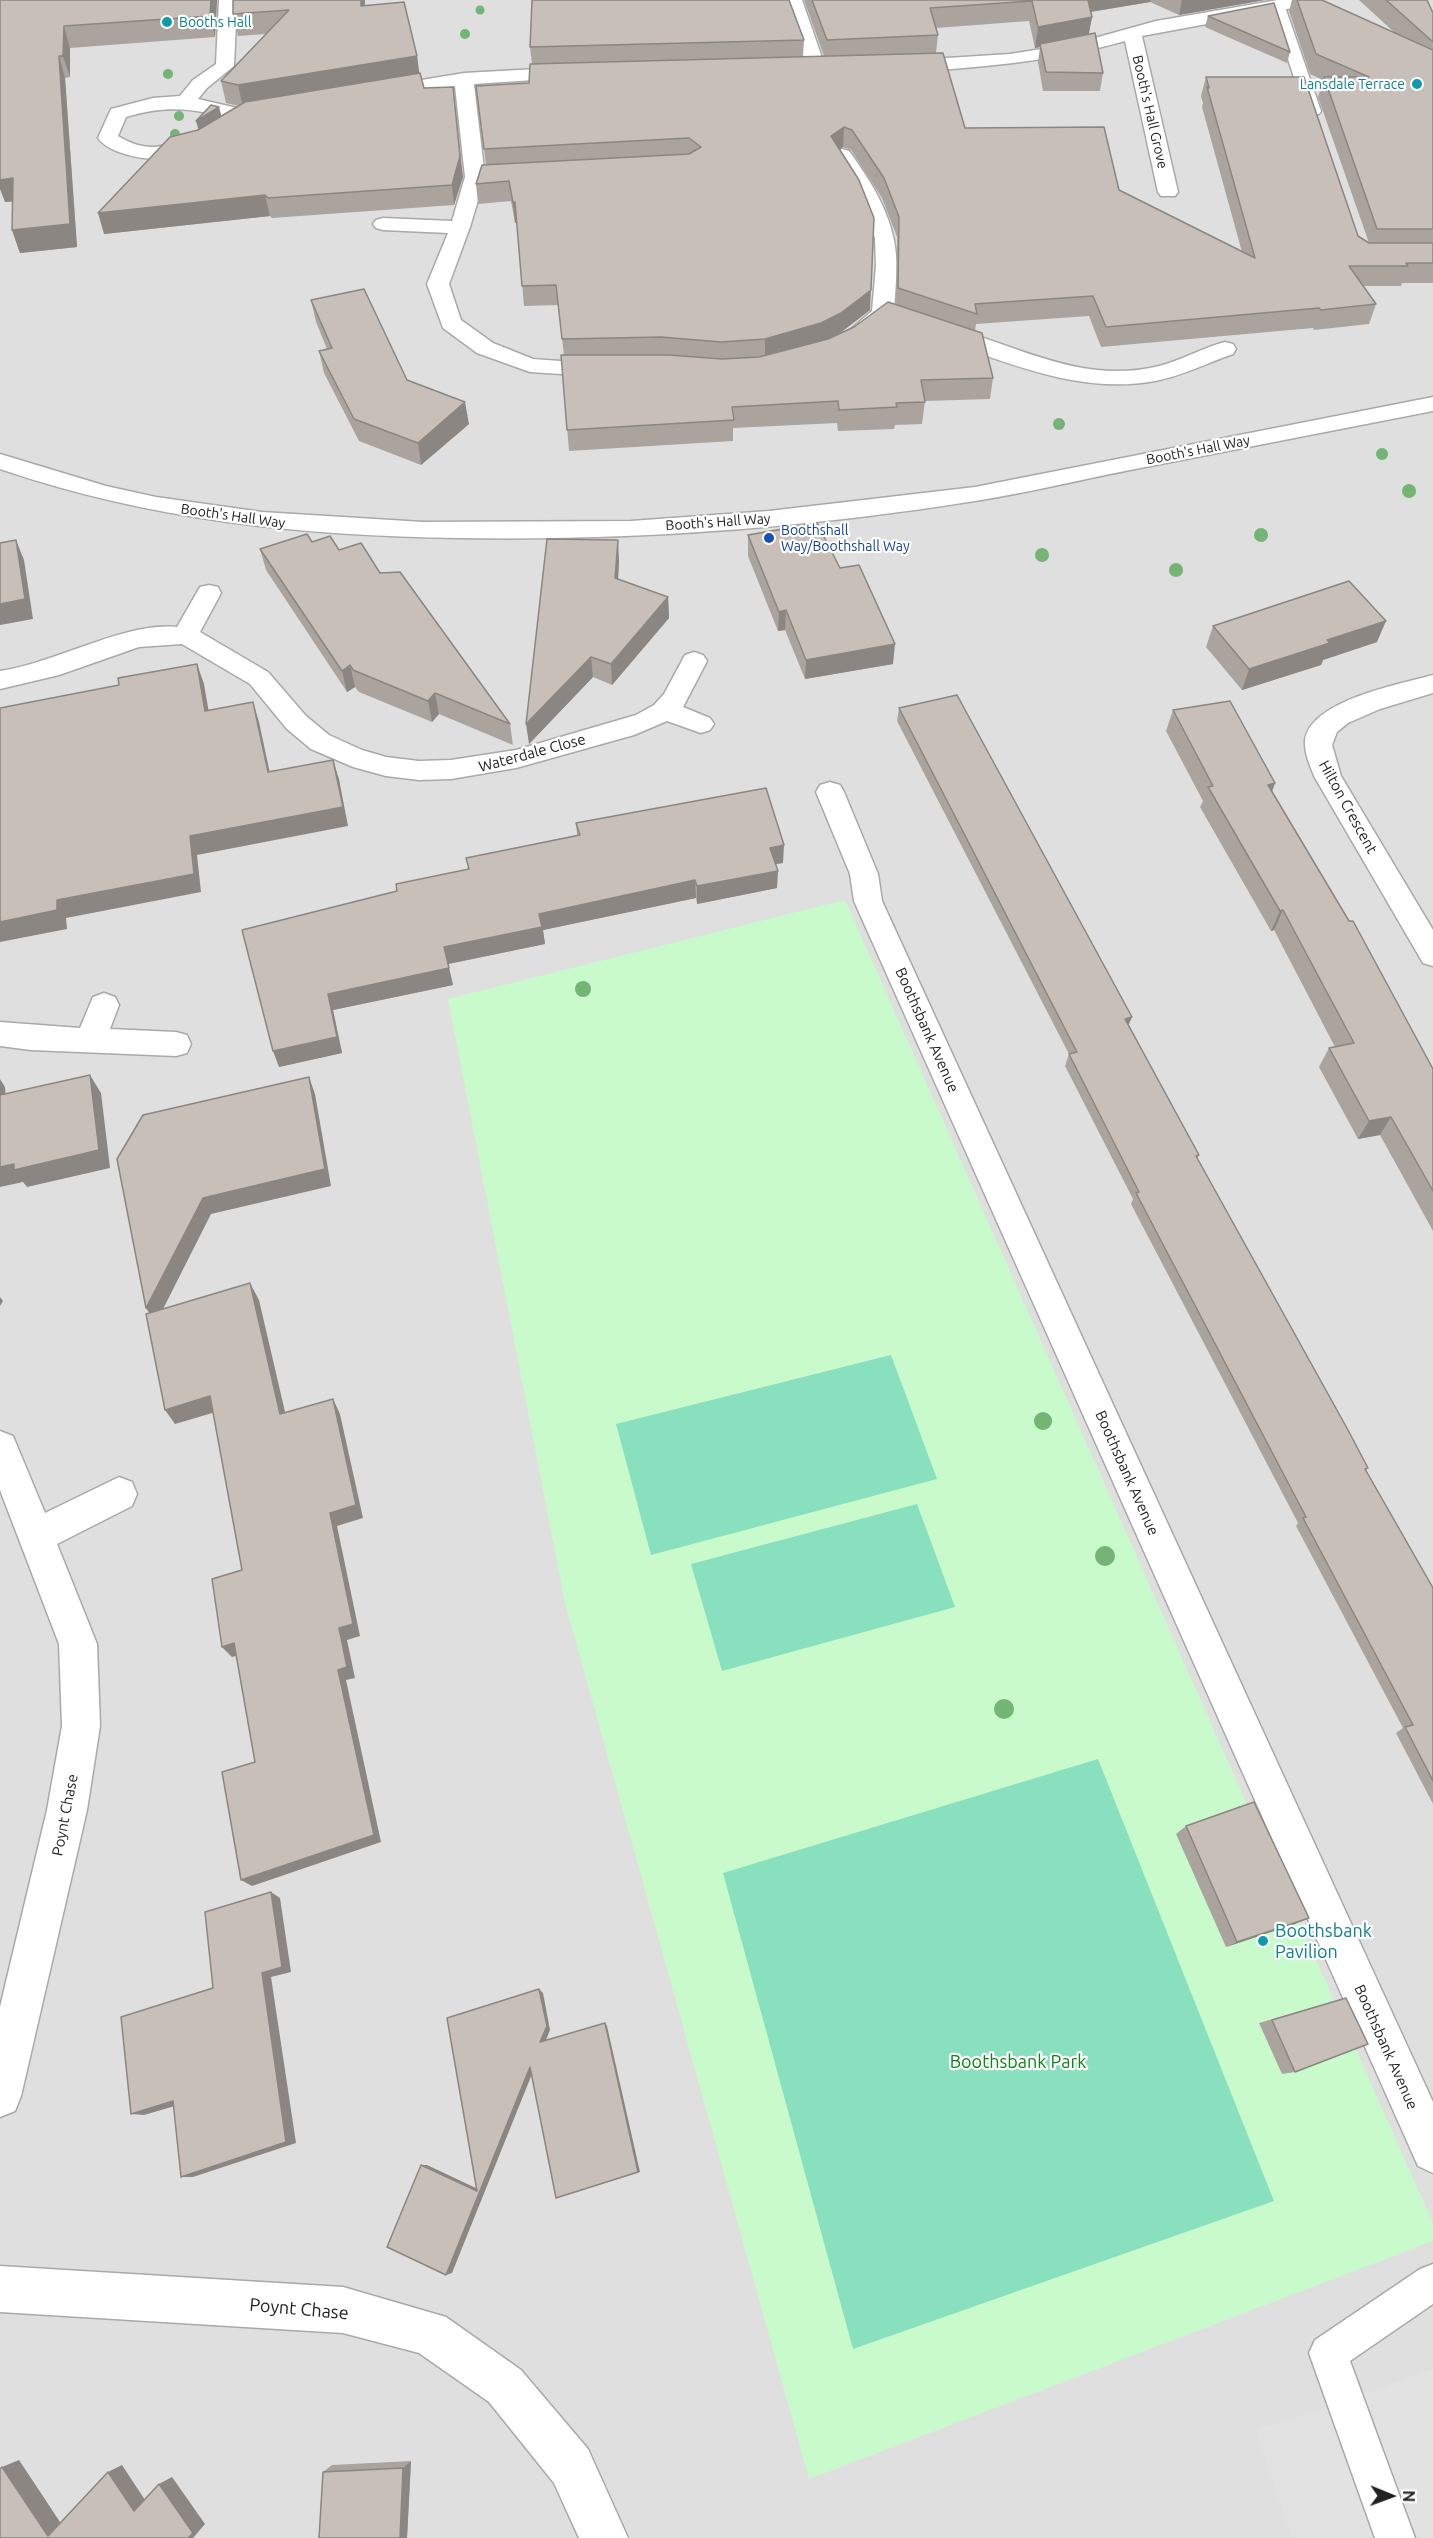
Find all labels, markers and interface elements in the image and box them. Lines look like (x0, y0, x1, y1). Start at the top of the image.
place label: Booths Hall (179, 14, 251, 30)
marker: Booths Hall (160, 15, 174, 29)
street label: Booth's Hall Grove (1129, 54, 1171, 170)
place label: Lansdale Terrace (1300, 76, 1405, 92)
marker: Lansdale Terrace (1410, 77, 1424, 91)
street label: Booth's Hall Way (1145, 432, 1251, 468)
street label: Booth's Hall Way (180, 500, 286, 532)
street label: Booth's Hall Way (665, 510, 771, 534)
place label: Boothshall Way/Boothshall Way (781, 522, 910, 554)
marker: Boothshall Way/Boothshall Way (762, 531, 776, 545)
street label: Waterdale Close (477, 730, 587, 776)
street label: Hilton Crescent (1315, 757, 1381, 857)
street label: Boothsbank Avenue (891, 965, 963, 1095)
street label: Boothsbank Avenue (1091, 1408, 1163, 1538)
street label: Poynt Chase (48, 1773, 82, 1857)
place label: Boothsbank Pavilion (1275, 1920, 1372, 1962)
marker: Boothsbank Pavilion (1256, 1934, 1270, 1948)
street label: Boothsbank Avenue (1350, 1982, 1422, 2112)
park label: Boothsbank Park (950, 2051, 1086, 2073)
street label: Poynt Chase (248, 2294, 350, 2324)
north arrow (1361, 2466, 1421, 2526)
text: N (1400, 2490, 1418, 2502)

